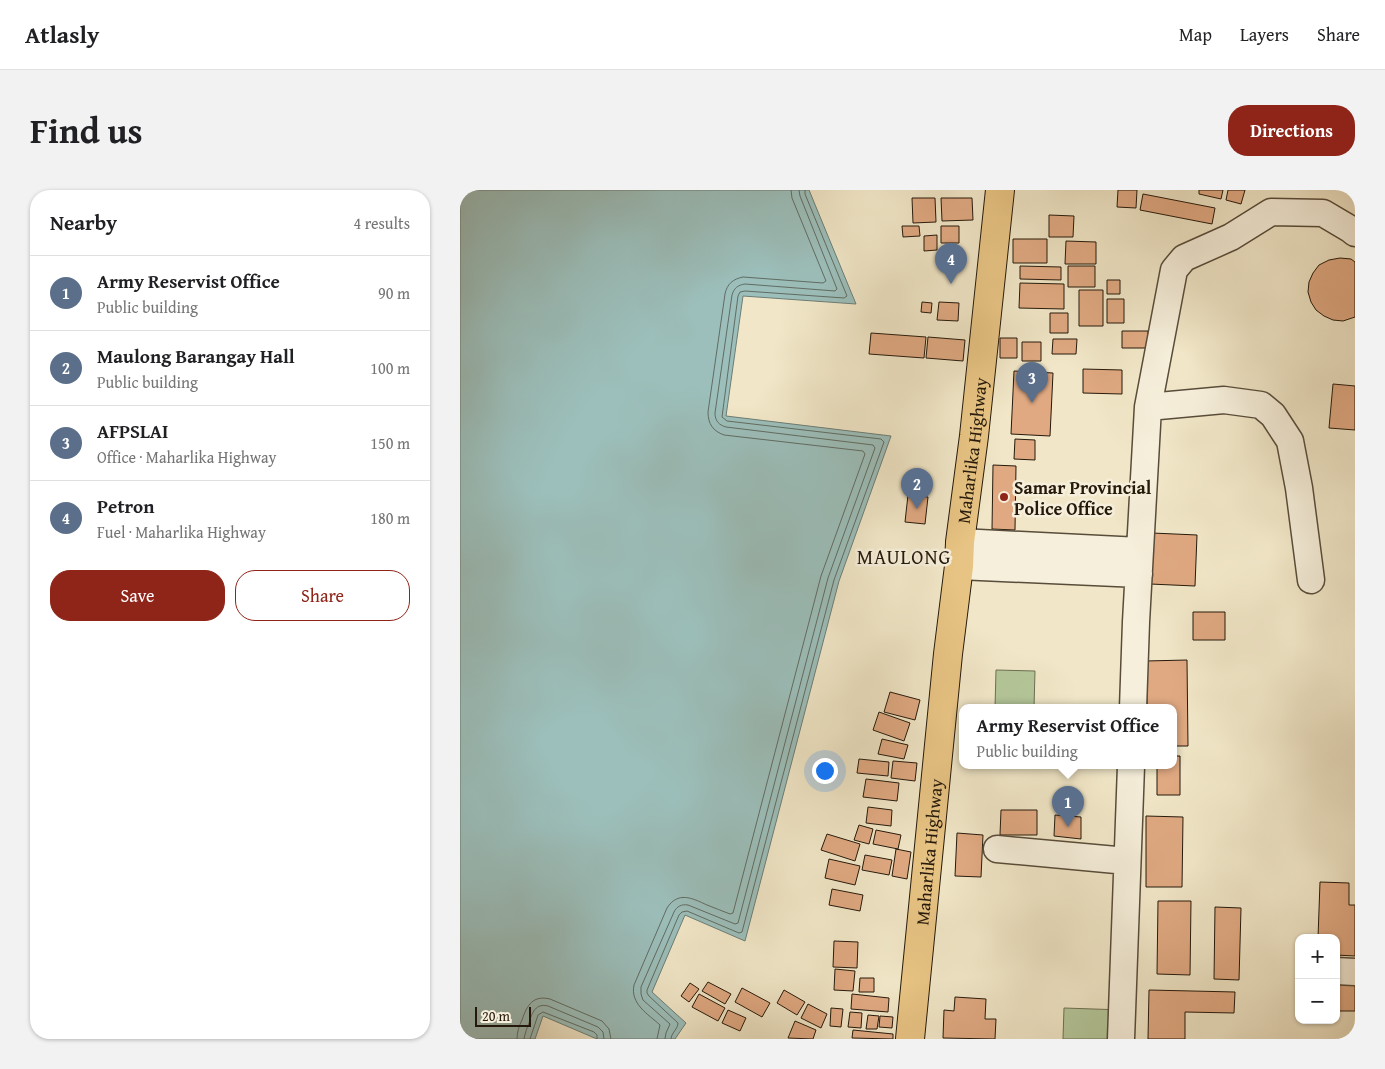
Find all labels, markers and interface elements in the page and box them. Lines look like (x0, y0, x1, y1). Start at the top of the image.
text: Atlasly (25, 17, 99, 52)
text: Map (1179, 21, 1212, 48)
text: Layers (1240, 21, 1289, 48)
text: Share (1317, 21, 1360, 48)
text: Find us (30, 105, 143, 156)
button: Directions (1228, 105, 1355, 156)
text: Nearby (50, 207, 117, 238)
text: 4 results (353, 211, 410, 235)
pin: 4 (935, 243, 967, 284)
text: Army Reservist Office (97, 267, 280, 295)
text: 1 (62, 281, 70, 305)
text: 90 m (378, 281, 410, 305)
text: Public building (97, 295, 198, 319)
text: Maulong Barangay Hall (97, 342, 295, 370)
text: 2 (62, 356, 70, 380)
text: 100 m (370, 356, 410, 380)
pin: 3 (1016, 362, 1048, 403)
text: Public building (97, 370, 198, 394)
street label: Maharlika Highway (949, 376, 994, 525)
text: AFPSLAI (97, 417, 168, 445)
text: 3 (62, 431, 70, 455)
text: 150 m (370, 431, 410, 455)
text: Office · Maharlika Highway (97, 445, 277, 469)
pin: 2 (901, 468, 933, 509)
place label: Samar Provincial Police Office (1014, 474, 1152, 522)
marker: Samar Provincial Police Office (998, 491, 1010, 503)
text: Petron (97, 492, 154, 520)
text: 4 (62, 506, 70, 530)
text: 180 m (370, 506, 410, 530)
text: Fuel · Maharlika Highway (97, 520, 266, 544)
district label: MAULONG (857, 542, 951, 571)
button: Save (50, 570, 225, 621)
button: Share (235, 570, 410, 621)
popup (959, 704, 1177, 769)
text: Army Reservist Office (977, 711, 1159, 739)
text: Public building (977, 739, 1078, 763)
your location (812, 758, 838, 784)
street label: Maharlika Highway (908, 777, 949, 926)
pin: 1 (1052, 786, 1084, 827)
map controls (1295, 934, 1340, 1024)
button: + (1295, 934, 1340, 979)
button: − (1295, 979, 1340, 1024)
scale bar (475, 1004, 531, 1027)
text: 20 m (482, 1006, 510, 1026)

